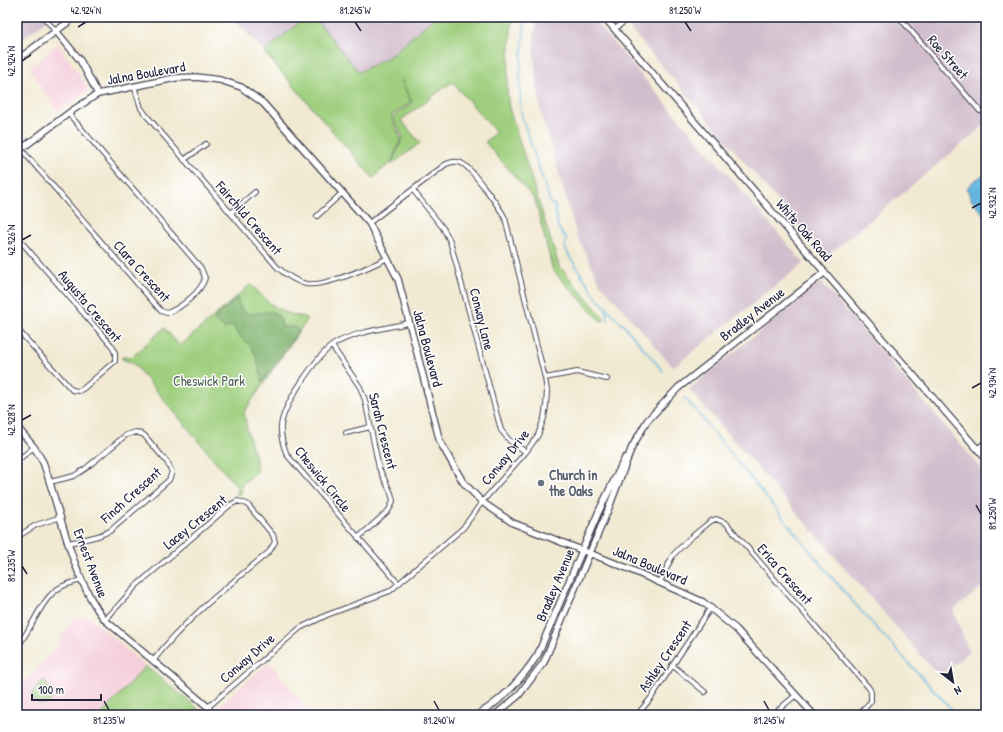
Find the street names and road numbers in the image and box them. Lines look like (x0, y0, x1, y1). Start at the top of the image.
street label: Roe Street (924, 30, 973, 83)
street label: Jalna Boulevard (105, 56, 187, 89)
street label: Fairchild Crescent (211, 176, 287, 259)
street label: White Oak Road (772, 195, 837, 265)
street label: Clara Crescent (109, 236, 175, 306)
street label: Augusta Crescent (54, 265, 126, 347)
street label: Bradley Avenue (715, 282, 789, 346)
street label: Conway Lane (465, 286, 499, 353)
street label: Jalna Boulevard (409, 307, 448, 389)
street label: Sarah Crescent (365, 391, 402, 471)
street label: Conway Drive (476, 424, 534, 489)
street label: Cheswick Circle (291, 442, 356, 516)
street label: Finch Crescent (96, 462, 165, 528)
street label: Lacey Crescent (159, 490, 231, 554)
street label: Ernest Avenue (70, 526, 113, 600)
street label: Erica Crescent (754, 539, 817, 608)
street label: Jalna Boulevard (610, 540, 691, 589)
street label: Bradley Avenue (531, 545, 579, 625)
street label: Ashley Crescent (634, 616, 697, 696)
street label: Conway Drive (215, 628, 279, 688)

